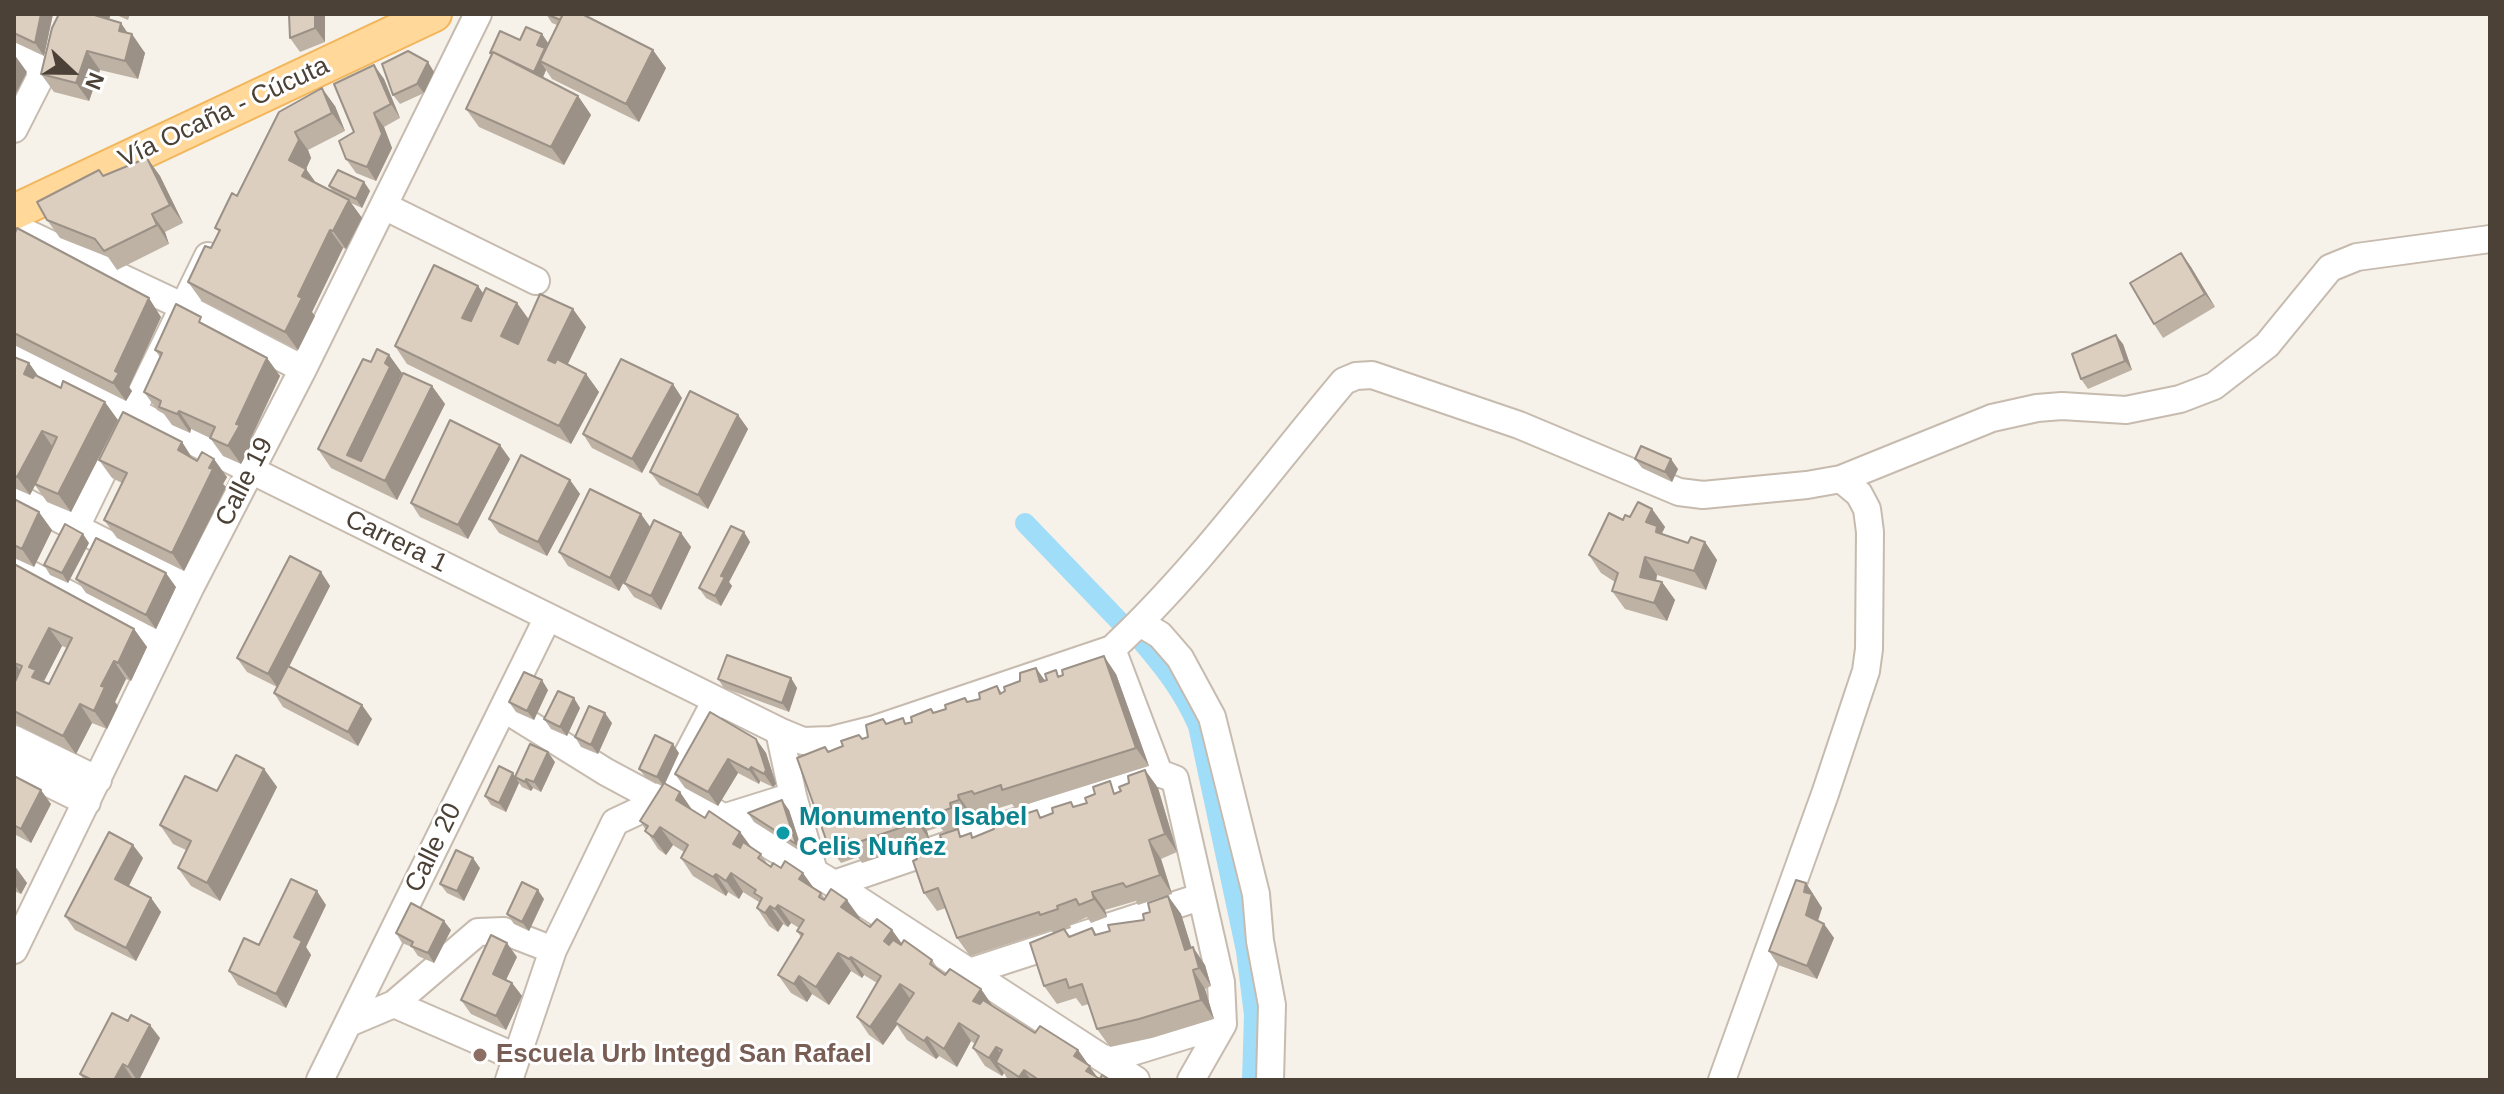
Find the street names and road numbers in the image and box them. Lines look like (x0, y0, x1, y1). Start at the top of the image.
street label: Vía Ocaña - Cúcuta (114, 51, 334, 175)
street label: Calle 19 (209, 432, 281, 532)
street label: Carrera 1 (340, 504, 452, 580)
street label: Calle 20 (399, 798, 469, 898)

